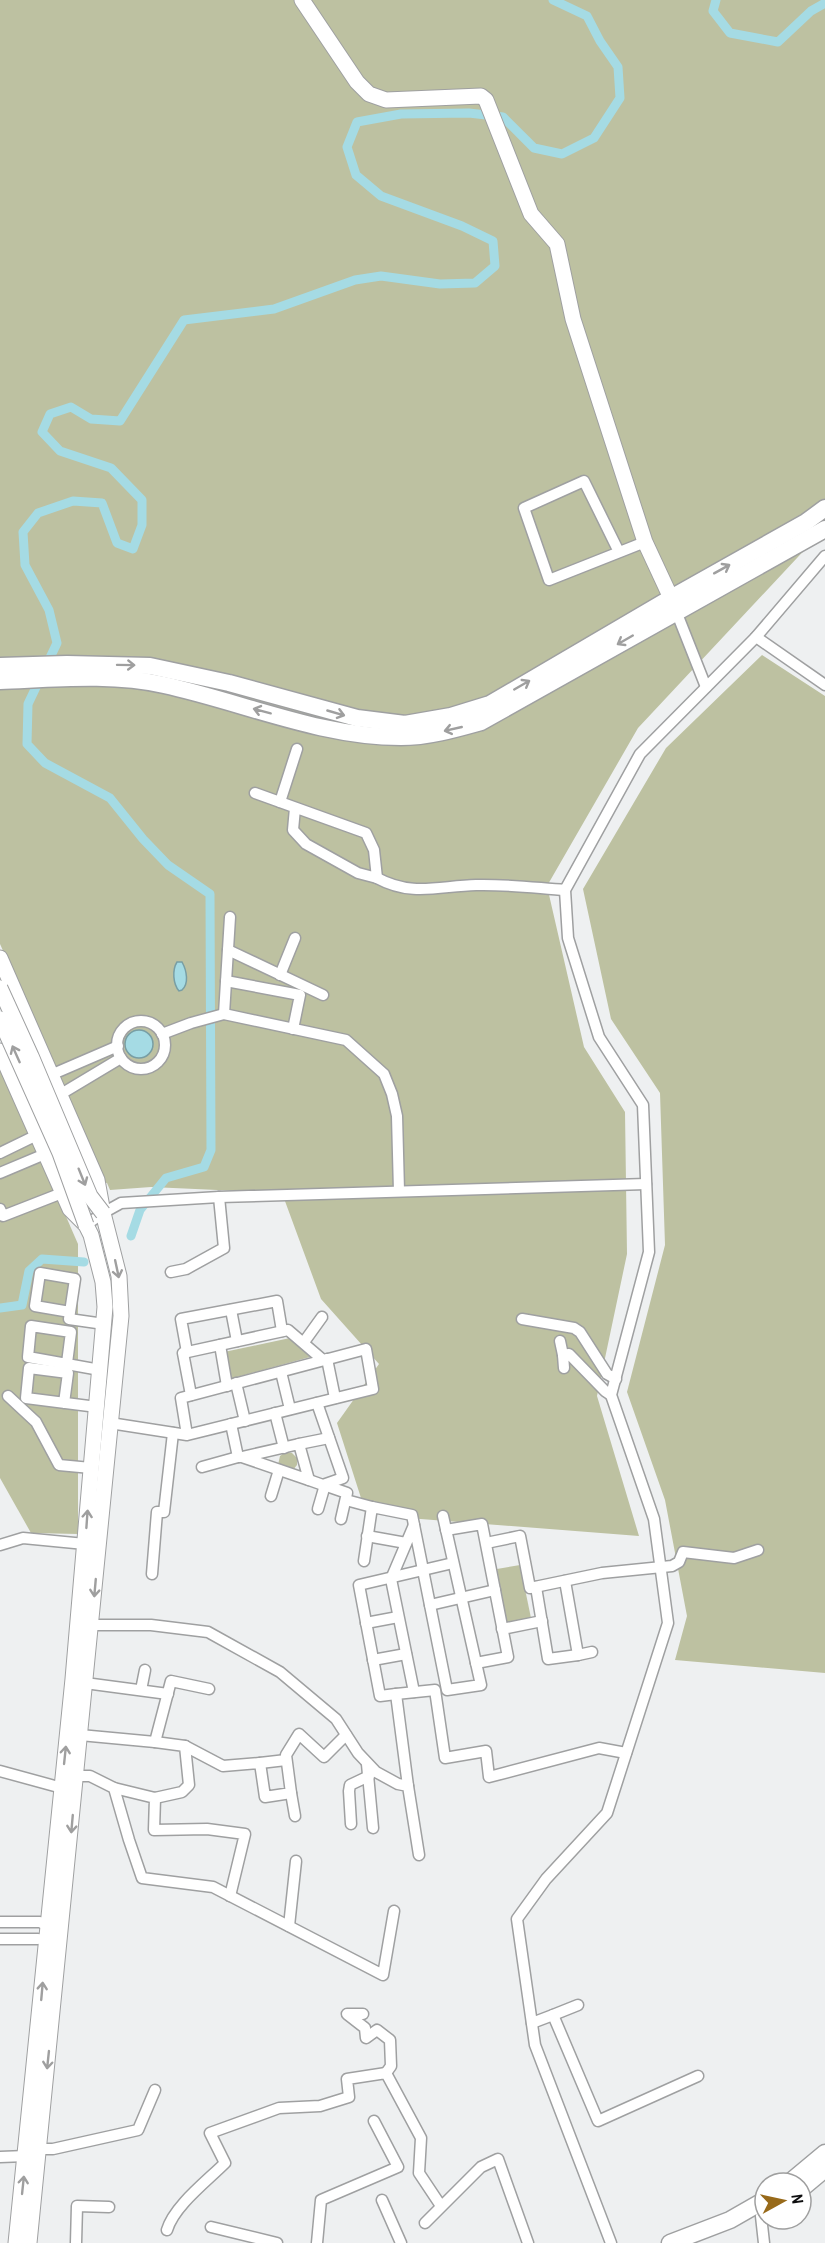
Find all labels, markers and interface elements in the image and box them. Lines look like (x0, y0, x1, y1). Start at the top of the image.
one-way arrow (713, 563, 730, 575)
one-way arrow (617, 635, 635, 646)
one-way arrow (115, 659, 135, 671)
one-way arrow (513, 678, 530, 690)
one-way arrow (252, 705, 271, 716)
one-way arrow (326, 707, 345, 719)
one-way arrow (444, 724, 463, 736)
one-way arrow (10, 1045, 21, 1064)
one-way arrow (77, 1167, 88, 1185)
one-way arrow (112, 1259, 124, 1278)
one-way arrow (82, 1509, 93, 1529)
one-way arrow (89, 1578, 100, 1598)
one-way arrow (60, 1745, 71, 1765)
one-way arrow (66, 1814, 77, 1834)
one-way arrow (37, 1981, 48, 2001)
one-way arrow (42, 2050, 53, 2070)
north arrow (753, 2171, 813, 2231)
one-way arrow (18, 2175, 29, 2195)
text: N (786, 2193, 809, 2205)

